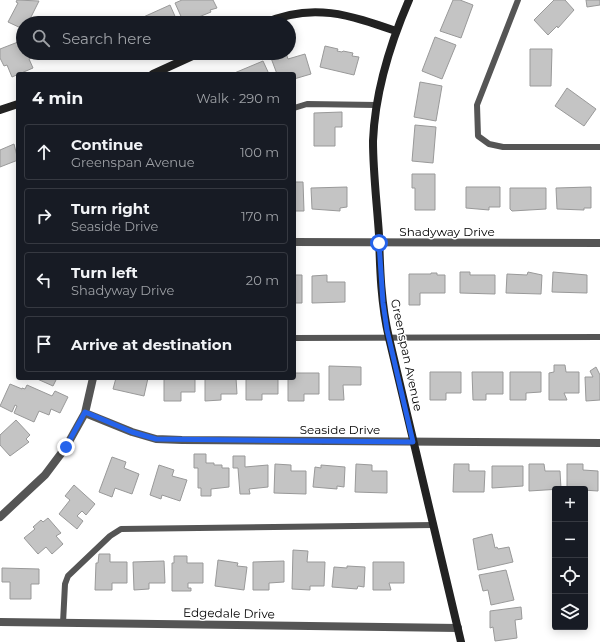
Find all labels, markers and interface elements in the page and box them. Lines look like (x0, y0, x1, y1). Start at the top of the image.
search box (16, 16, 296, 60)
icon: search (30, 27, 52, 49)
text: Search here (62, 29, 151, 48)
text: 4 min (32, 88, 83, 108)
text: Walk · 290 m (196, 90, 280, 106)
text: Continue (71, 135, 143, 154)
icon: ahead (33, 141, 55, 163)
text: 100 m (240, 144, 279, 160)
text: Greenspan Avenue (71, 154, 195, 170)
text: Turn right (71, 199, 150, 218)
icon: right (33, 205, 55, 227)
text: 170 m (241, 208, 279, 224)
text: Seaside Drive (71, 218, 158, 234)
street label: Shadyway Drive (399, 224, 495, 239)
route start (370, 234, 388, 252)
text: Turn left (71, 263, 138, 282)
icon: left (33, 269, 55, 291)
text: 20 m (246, 272, 279, 288)
text: Shadyway Drive (71, 282, 174, 298)
street label: Greenspan Avenue (388, 298, 426, 412)
icon: arrive (33, 333, 55, 355)
text: Arrive at destination (71, 335, 232, 354)
street label: Seaside Drive (300, 422, 380, 437)
route end (57, 438, 75, 456)
map controls (552, 486, 588, 630)
button: + (552, 486, 588, 522)
button: − (552, 522, 588, 558)
button: locate (552, 558, 588, 594)
button: layers (552, 594, 588, 630)
street label: Edgedale Drive (183, 605, 275, 621)

